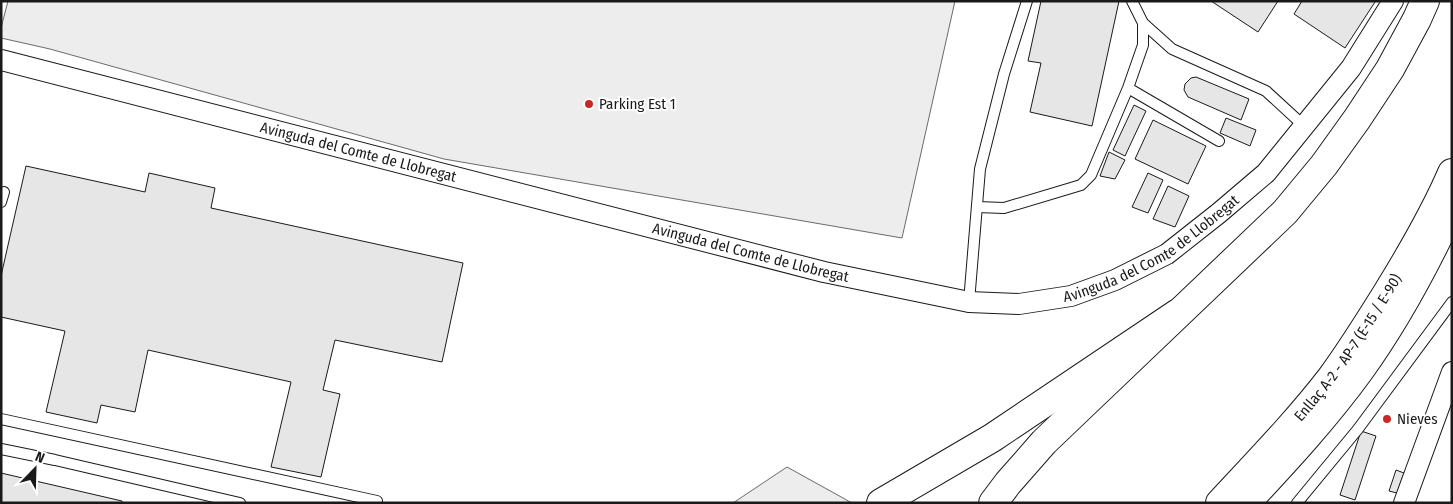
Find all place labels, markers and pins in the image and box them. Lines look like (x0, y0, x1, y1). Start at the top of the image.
place label: Parking Est 1 (599, 95, 676, 113)
marker: Parking Est 1 (583, 98, 595, 110)
place label: Nieves (1397, 410, 1438, 428)
marker: Nieves (1381, 413, 1393, 425)

